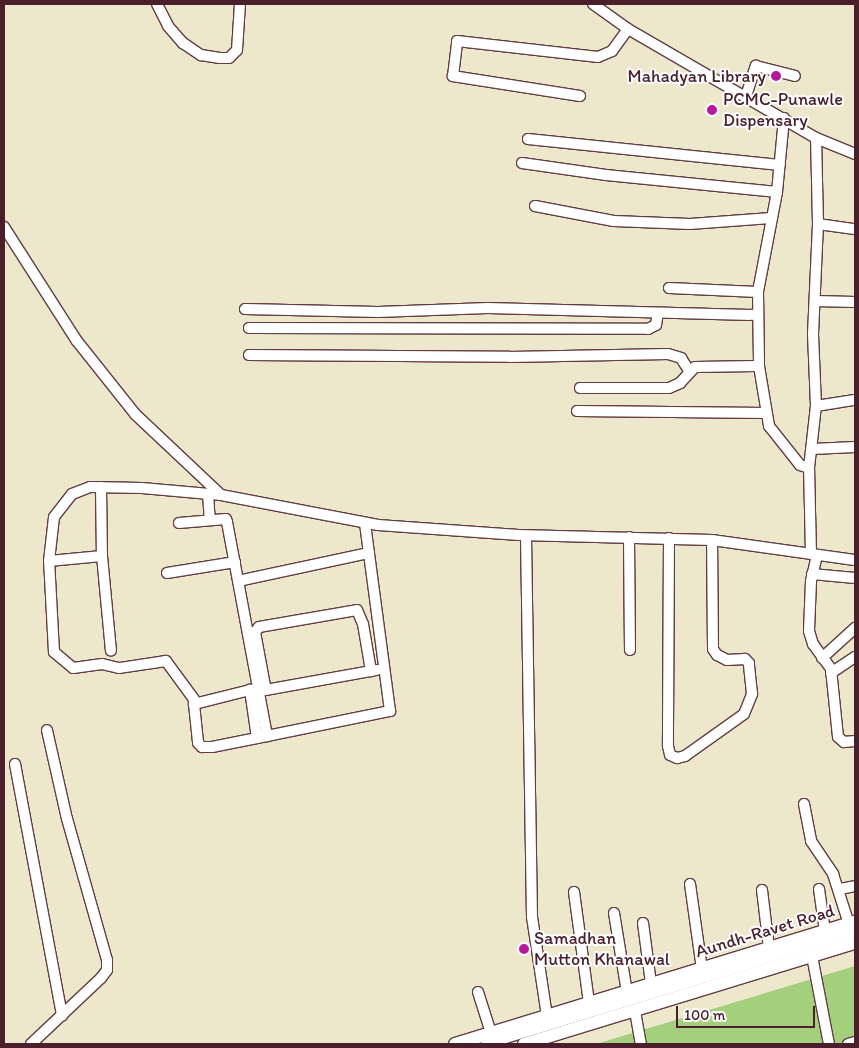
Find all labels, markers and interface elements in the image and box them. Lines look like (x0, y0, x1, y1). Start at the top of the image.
place label: Mahadyan Library (628, 65, 766, 87)
marker: Mahadyan Library (770, 70, 782, 82)
place label: PCMC-Punawle Dispensary (723, 89, 843, 132)
marker: PCMC-Punawle Dispensary (705, 103, 719, 117)
street label: Aundh-Ravet Road (693, 900, 837, 962)
place label: Samadhan Mutton Khanawal (534, 928, 670, 971)
marker: Samadhan Mutton Khanawal (518, 943, 530, 955)
scale bar (679, 996, 818, 1028)
text: 100 m (684, 1006, 725, 1024)

